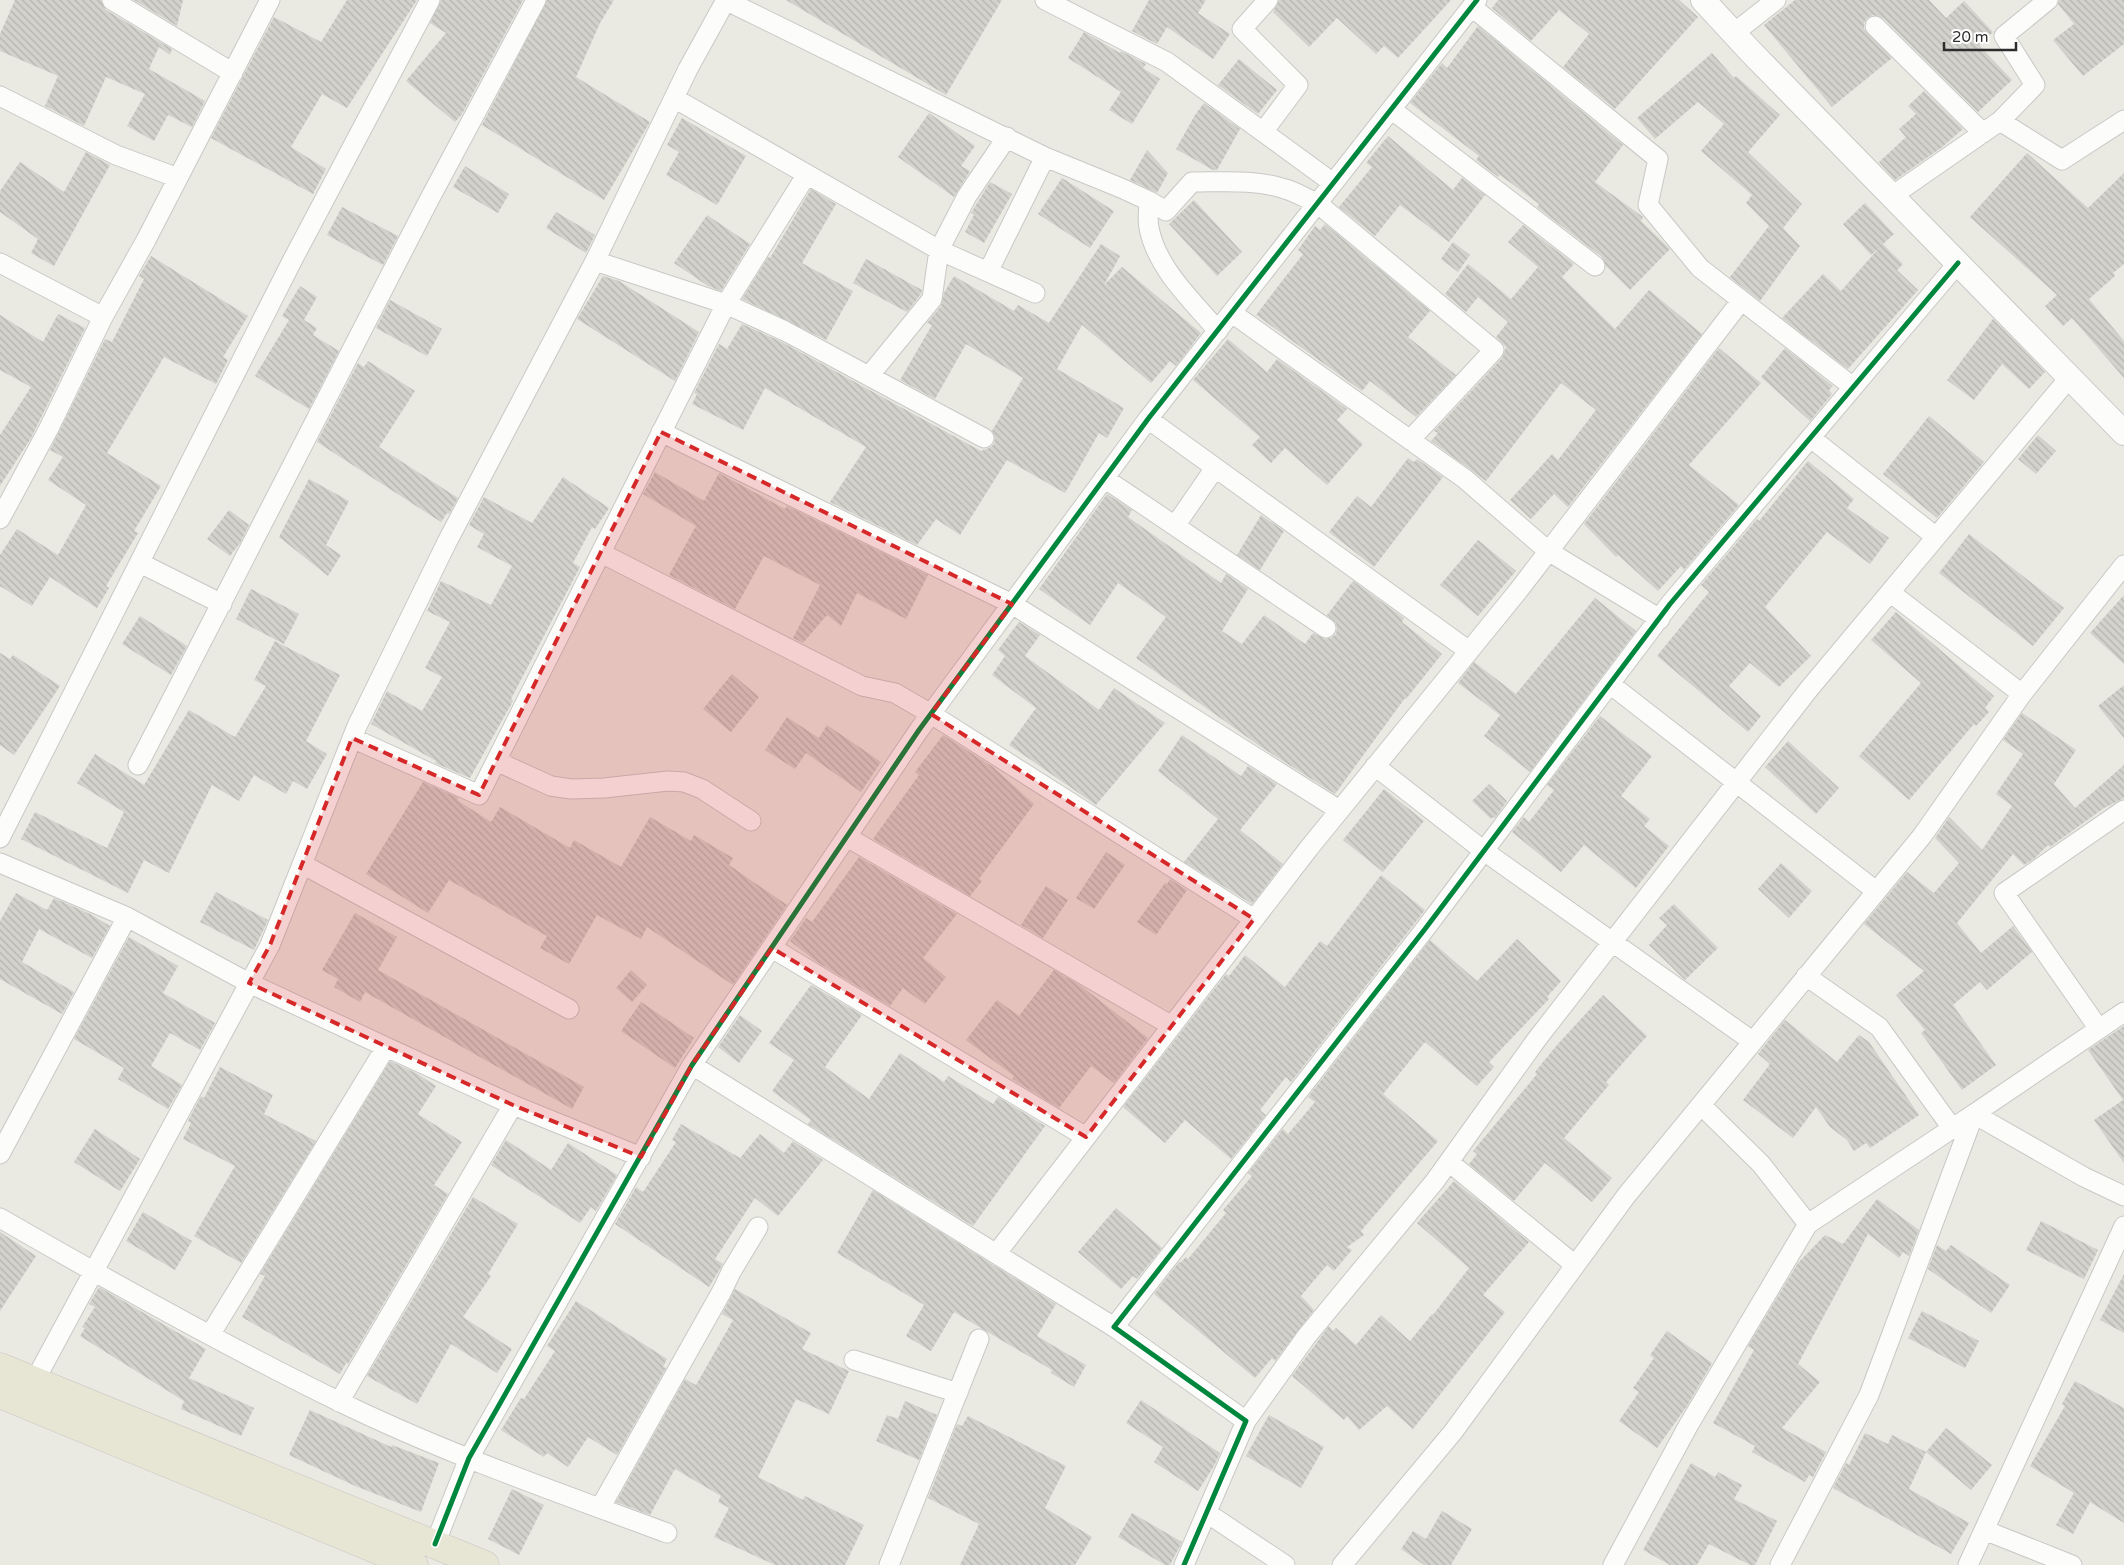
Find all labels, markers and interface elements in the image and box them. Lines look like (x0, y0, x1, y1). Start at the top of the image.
scale bar (1944, 20, 2016, 52)
text: 20 m (1952, 28, 1989, 46)

